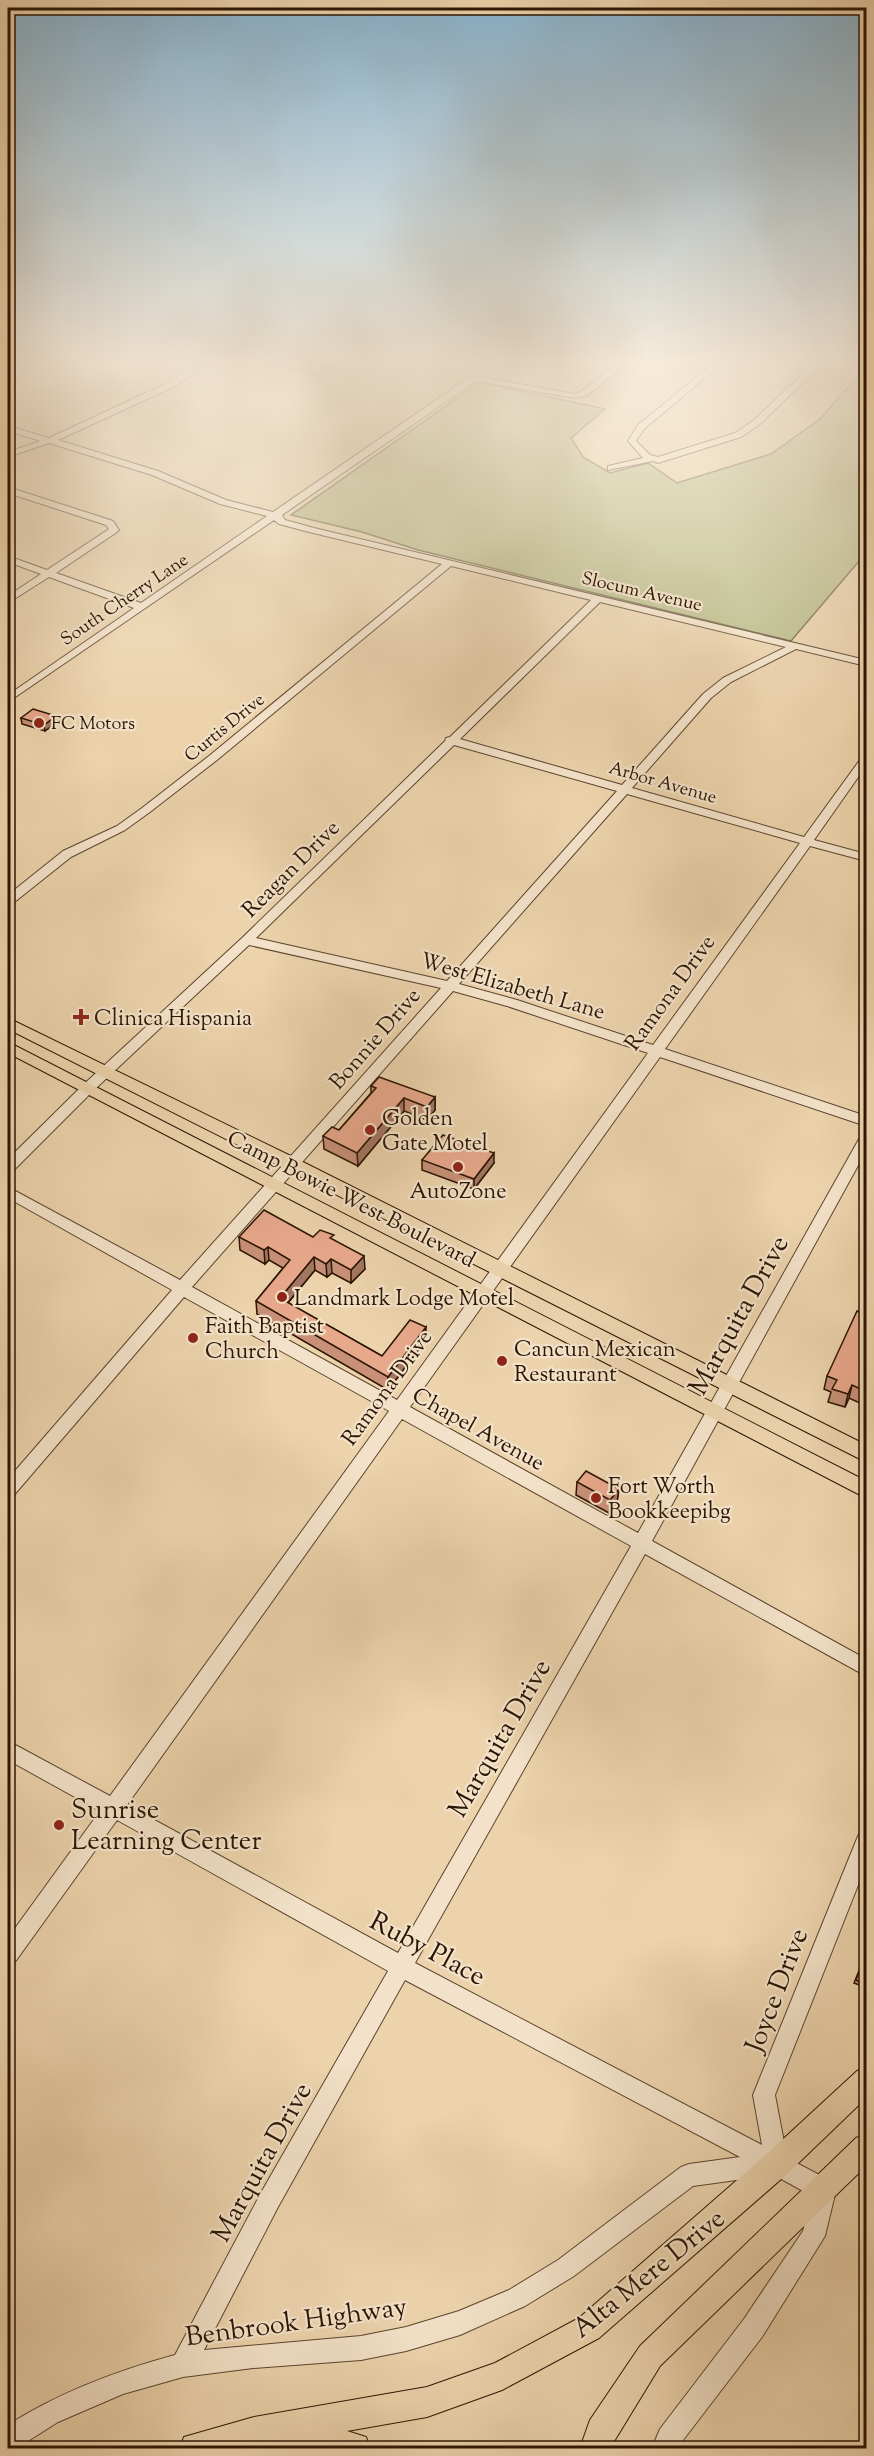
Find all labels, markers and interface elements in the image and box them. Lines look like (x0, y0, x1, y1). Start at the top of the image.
street label: South Cherry Lane (56, 548, 194, 653)
street label: Slocum Avenue (579, 566, 704, 619)
street label: Curtis Drive (179, 688, 271, 769)
place label: FC Motors (51, 712, 135, 738)
marker: FC Motors (32, 716, 46, 730)
street label: Arbor Avenue (605, 756, 720, 812)
street label: Reagan Drive (236, 814, 348, 926)
street label: Ramona Drive (618, 929, 725, 1058)
street label: West Elizabeth Lane (416, 946, 608, 1030)
street label: Bonnie Drive (323, 982, 430, 1098)
place label: Clinica Hispania (94, 1004, 252, 1036)
marker: Clinica Hispania (72, 1008, 90, 1026)
place label: Golden Gate Motel (382, 1104, 488, 1161)
marker: Golden Gate Motel (363, 1123, 377, 1137)
street label: Camp Bowie West Boulevard (221, 1124, 480, 1277)
marker: AutoZone (451, 1160, 465, 1174)
place label: AutoZone (410, 1177, 506, 1209)
street label: Marquita Drive (680, 1229, 800, 1403)
place label: Landmark Lodge Motel (294, 1284, 514, 1316)
marker: Landmark Lodge Motel (275, 1290, 289, 1304)
place label: Faith Baptist Church (205, 1312, 325, 1369)
street label: Ramona Drive (335, 1324, 442, 1453)
marker: Faith Baptist Church (186, 1331, 200, 1345)
place label: Cancun Mexican Restaurant (514, 1335, 676, 1392)
marker: Cancun Mexican Restaurant (495, 1354, 509, 1368)
street label: Chapel Avenue (405, 1381, 550, 1480)
place label: Fort Worth Bookkeepibg (608, 1472, 731, 1529)
marker: Fort Worth Bookkeepibg (589, 1491, 603, 1505)
street label: Marquita Drive (440, 1653, 562, 1826)
place label: Sunrise Learning Center (71, 1792, 262, 1862)
marker: Sunrise Learning Center (52, 1818, 66, 1832)
street label: Ruby Place (362, 1903, 492, 1997)
street label: Joyce Drive (736, 1923, 820, 2061)
street label: Marquita Drive (203, 2076, 323, 2250)
street label: Alta Mere Drive (565, 2201, 735, 2349)
street label: Benbrook Highway (183, 2289, 410, 2358)

